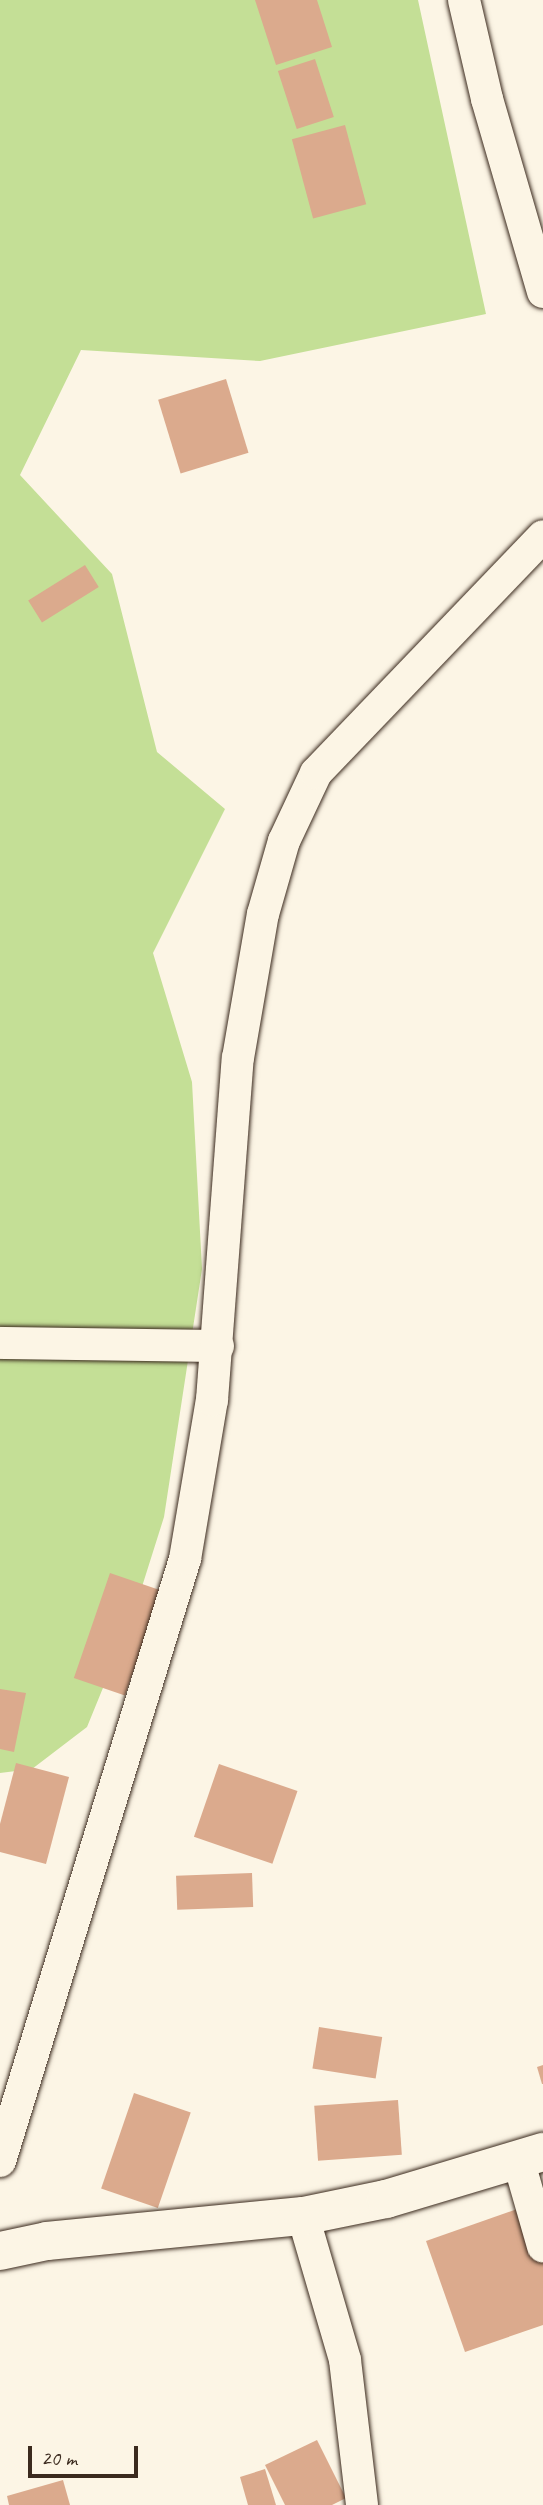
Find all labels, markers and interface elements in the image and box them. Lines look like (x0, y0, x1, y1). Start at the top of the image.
scale bar (32, 2432, 142, 2476)
text: 20 m (41, 2445, 77, 2471)

